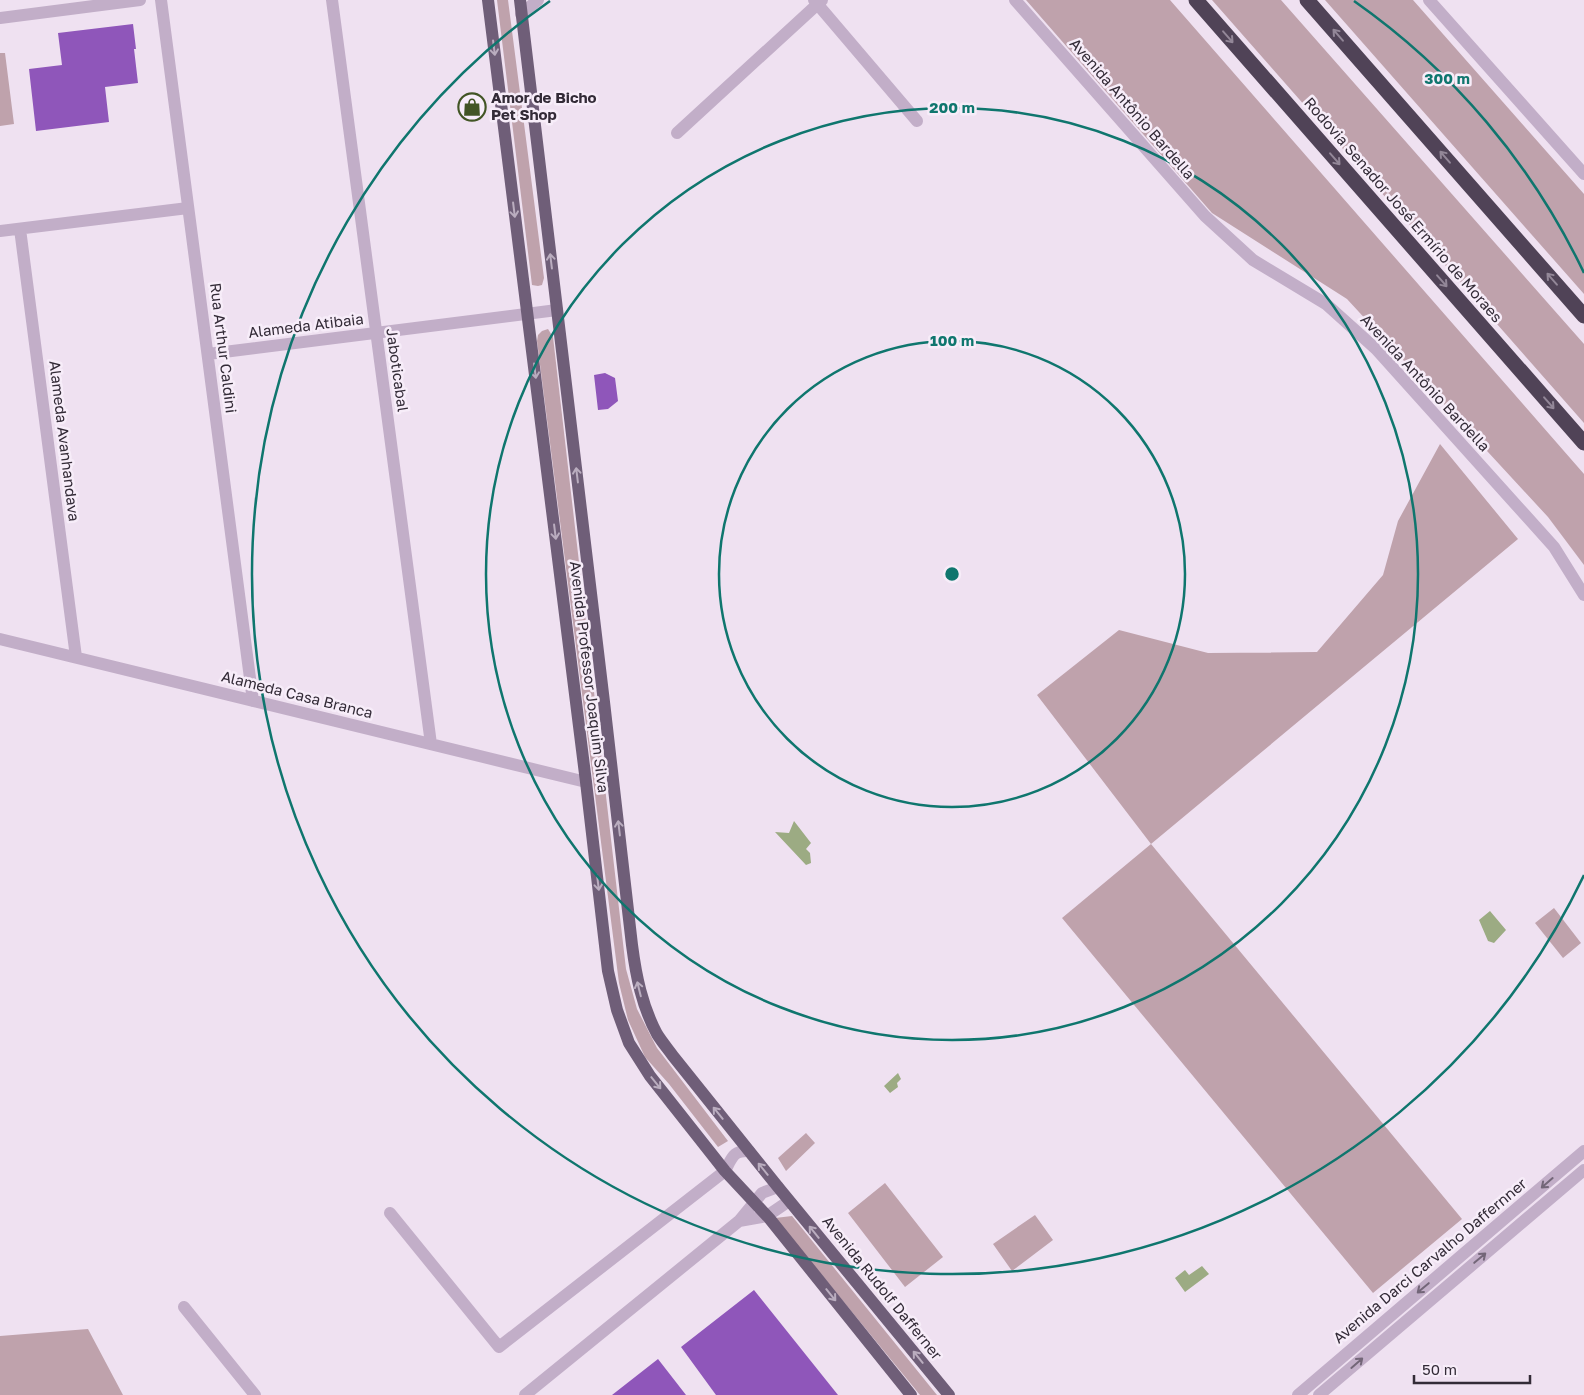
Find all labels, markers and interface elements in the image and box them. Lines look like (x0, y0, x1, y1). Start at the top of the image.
one-way arrow (1332, 29, 1343, 42)
one-way arrow (1222, 30, 1234, 43)
street label: Avenida Antônio Bardella (1067, 34, 1199, 183)
one-way arrow (489, 40, 499, 56)
text: 300 m (1424, 69, 1470, 87)
place label: Amor de Bicho Pet Shop (491, 88, 597, 123)
shop icon: Amor de Bicho Pet Shop (457, 92, 487, 122)
street label: Rodovia Senador José Ermírio de Moraes (1301, 93, 1507, 326)
text: 200 m (929, 98, 975, 116)
one-way arrow (1439, 151, 1450, 164)
one-way arrow (1329, 152, 1340, 165)
one-way arrow (509, 201, 519, 217)
one-way arrow (546, 254, 556, 270)
one-way arrow (1546, 273, 1558, 286)
one-way arrow (1436, 275, 1448, 288)
street label: Rua Arthur Caldini (207, 282, 241, 414)
street label: Alameda Atibaia (247, 309, 365, 341)
street label: Avenida Antônio Bardella (1357, 310, 1494, 455)
street label: Jaboticabal (383, 327, 413, 413)
text: 100 m (930, 331, 974, 349)
street label: Alameda Avanhandava (46, 359, 84, 522)
one-way arrow (530, 362, 540, 378)
one-way arrow (1544, 397, 1555, 410)
one-way arrow (572, 468, 582, 484)
one-way arrow (550, 524, 560, 540)
street label: Avenida Professor Joaquim Silva (567, 560, 613, 794)
centre of rings (943, 565, 961, 583)
street label: Alameda Casa Branca (220, 666, 375, 722)
one-way arrow (614, 820, 624, 836)
one-way arrow (593, 874, 603, 890)
one-way arrow (634, 981, 644, 997)
one-way arrow (650, 1077, 661, 1090)
one-way arrow (713, 1107, 724, 1120)
one-way arrow (758, 1163, 769, 1176)
street label: Avenida Darci Carvalho Daffernner (1329, 1174, 1530, 1346)
one-way arrow (1541, 1177, 1554, 1188)
street label: Avenida Rudolf Dafferner (819, 1212, 946, 1363)
one-way arrow (809, 1226, 820, 1239)
one-way arrow (1474, 1252, 1487, 1264)
one-way arrow (1417, 1282, 1430, 1294)
one-way arrow (825, 1288, 836, 1301)
one-way arrow (912, 1351, 923, 1364)
scale bar (1414, 1352, 1530, 1384)
one-way arrow (1350, 1358, 1363, 1369)
text: 50 m (1422, 1360, 1457, 1378)

